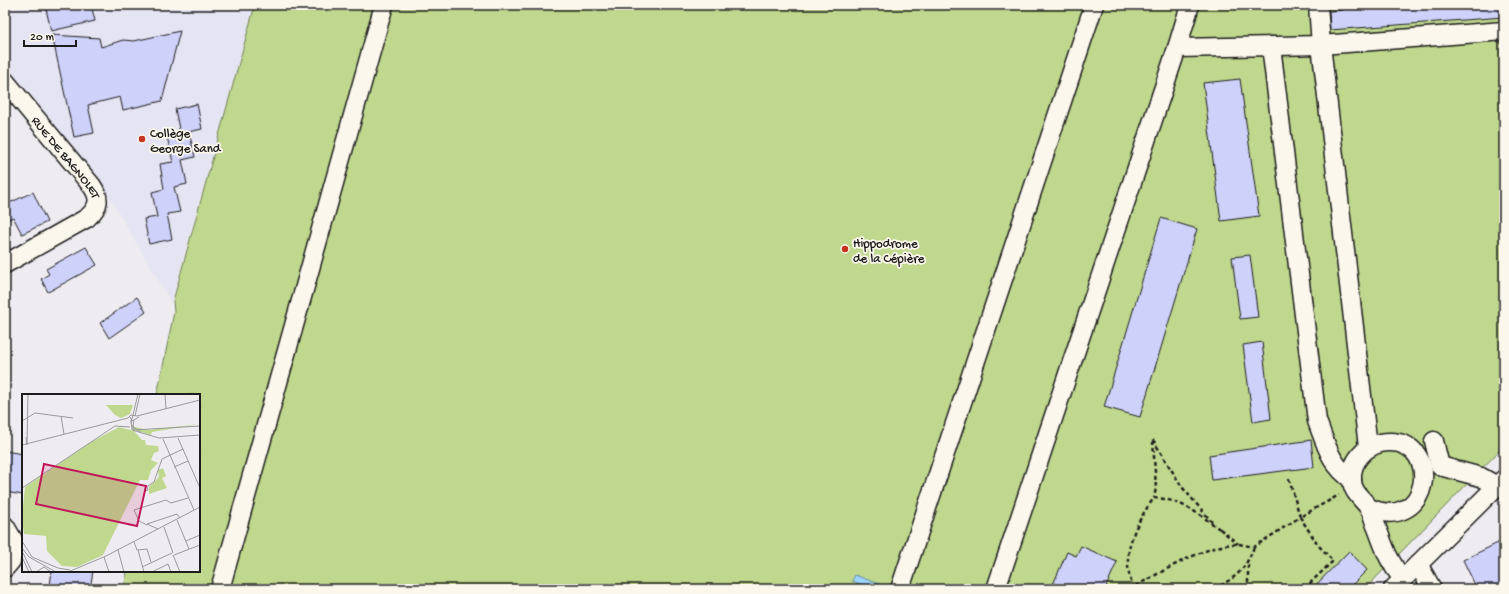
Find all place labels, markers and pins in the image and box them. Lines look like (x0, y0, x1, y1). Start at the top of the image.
place label: Collège George Sand (150, 127, 222, 157)
marker: Collège George Sand (137, 134, 147, 144)
place label: Hippodrome de la Cépière (853, 237, 925, 267)
marker: Hippodrome de la Cépière (840, 244, 850, 254)

